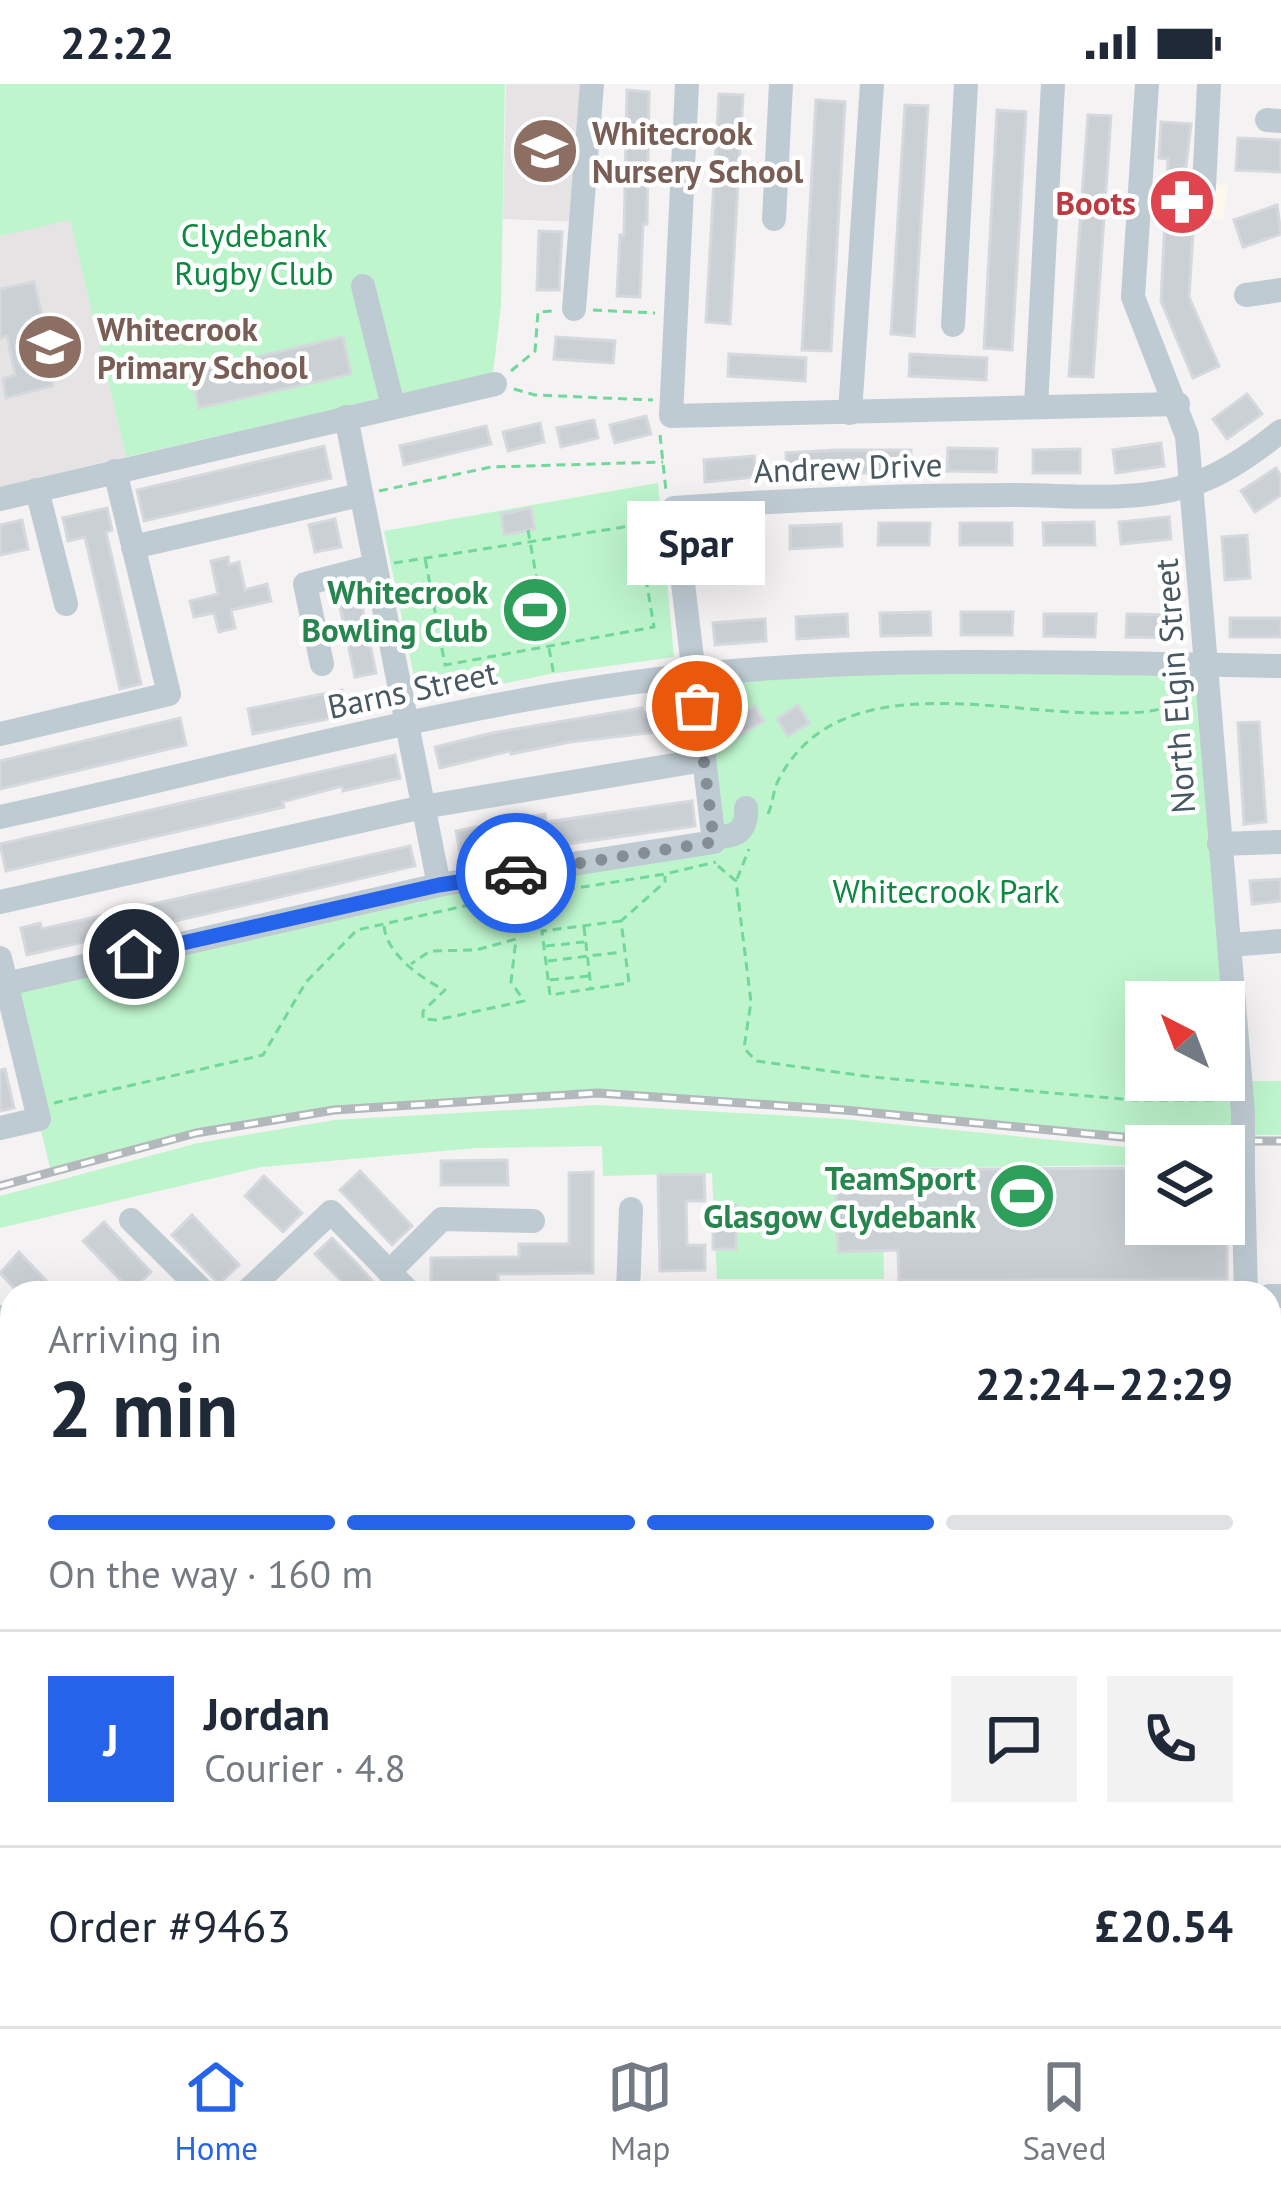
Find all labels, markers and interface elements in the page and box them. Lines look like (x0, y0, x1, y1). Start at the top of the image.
text: 22:22 (60, 13, 174, 71)
place label: Whitecrook Nursery School (592, 111, 803, 192)
school or university icon: Whitecrook Nursery School (510, 116, 580, 186)
pharmacy icon: Boots (1147, 167, 1217, 237)
place label: Boots (1056, 181, 1136, 224)
park label: Clydebank Rugby Club (174, 213, 334, 294)
place label: Whitecrook Primary School (97, 307, 308, 388)
school or university icon: Whitecrook Primary School (15, 312, 85, 382)
street label: Andrew Drive (753, 442, 943, 492)
callout: Spar (628, 502, 766, 586)
text: Spar (659, 517, 733, 568)
street label: North Elgin Street (1144, 557, 1204, 815)
place label: Whitecrook Bowling Club (302, 570, 489, 651)
sports icon: Whitecrook Bowling Club (500, 575, 570, 645)
street label: Barns Street (323, 650, 501, 728)
pin (646, 655, 748, 757)
icon: bag (664, 673, 730, 739)
courier (456, 813, 576, 933)
icon: car (483, 840, 549, 906)
park label: Whitecrook Park (832, 869, 1060, 912)
pin (83, 903, 185, 1005)
icon: home (101, 921, 167, 987)
north arrow (1125, 981, 1245, 1101)
map controls (1125, 981, 1245, 1245)
button: layers (1125, 1125, 1245, 1245)
place label: TeamSport Glasgow Clydebank (703, 1156, 977, 1237)
sports icon: TeamSport Glasgow Clydebank (987, 1161, 1057, 1231)
text: Arriving in (48, 1313, 222, 1364)
text: 22:24–22:29 (975, 1354, 1233, 1412)
text: 2 min (48, 1358, 238, 1459)
text: On the way · 160 m (48, 1548, 373, 1599)
button: chat (951, 1676, 1077, 1802)
button: phone (1107, 1676, 1233, 1802)
text: Jordan (204, 1684, 330, 1742)
text: J (103, 1710, 119, 1768)
text: Courier · 4.8 (204, 1742, 406, 1793)
text: Order #9463 (48, 1896, 291, 1954)
text: £20.54 (1094, 1896, 1233, 1954)
tab: Home (175, 2054, 258, 2169)
tab: Map (607, 2054, 673, 2169)
tab: Saved (1022, 2054, 1106, 2169)

